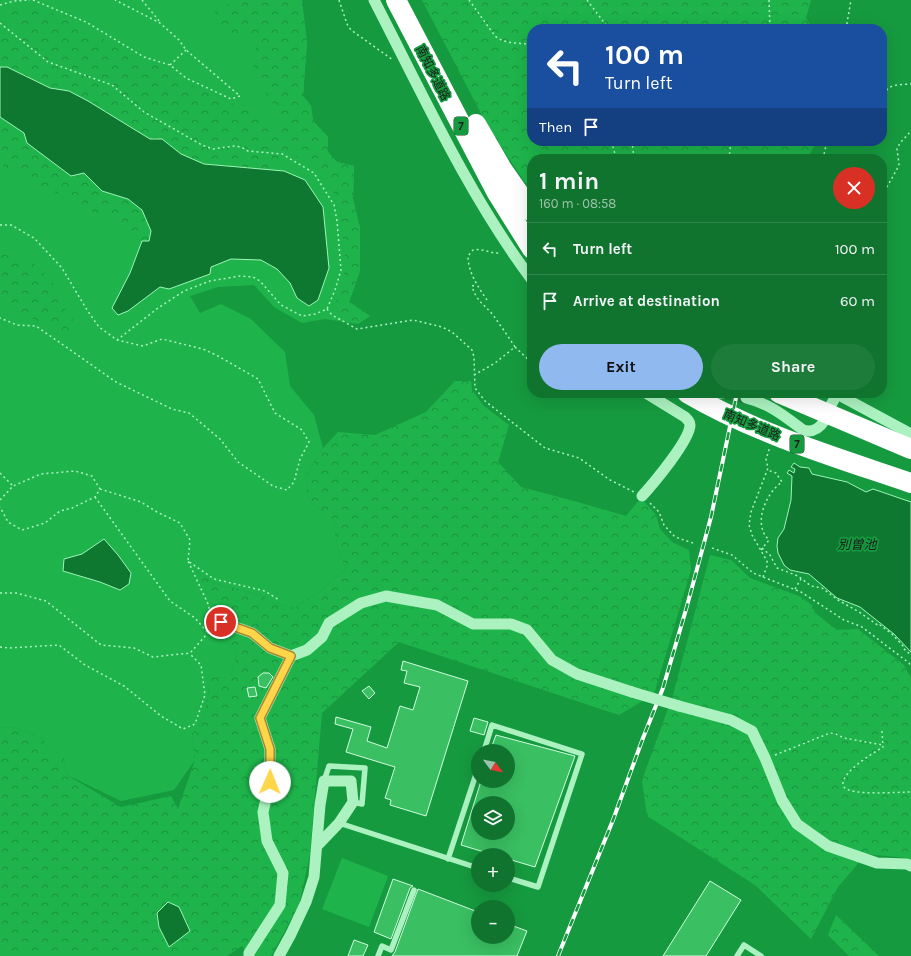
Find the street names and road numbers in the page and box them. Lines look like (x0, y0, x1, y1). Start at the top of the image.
street label: 南知多道路 (413, 43, 453, 103)
road number: 7 (454, 117, 468, 135)
street label: 南知多道路 (722, 407, 782, 443)
road number: 7 (790, 435, 804, 453)

